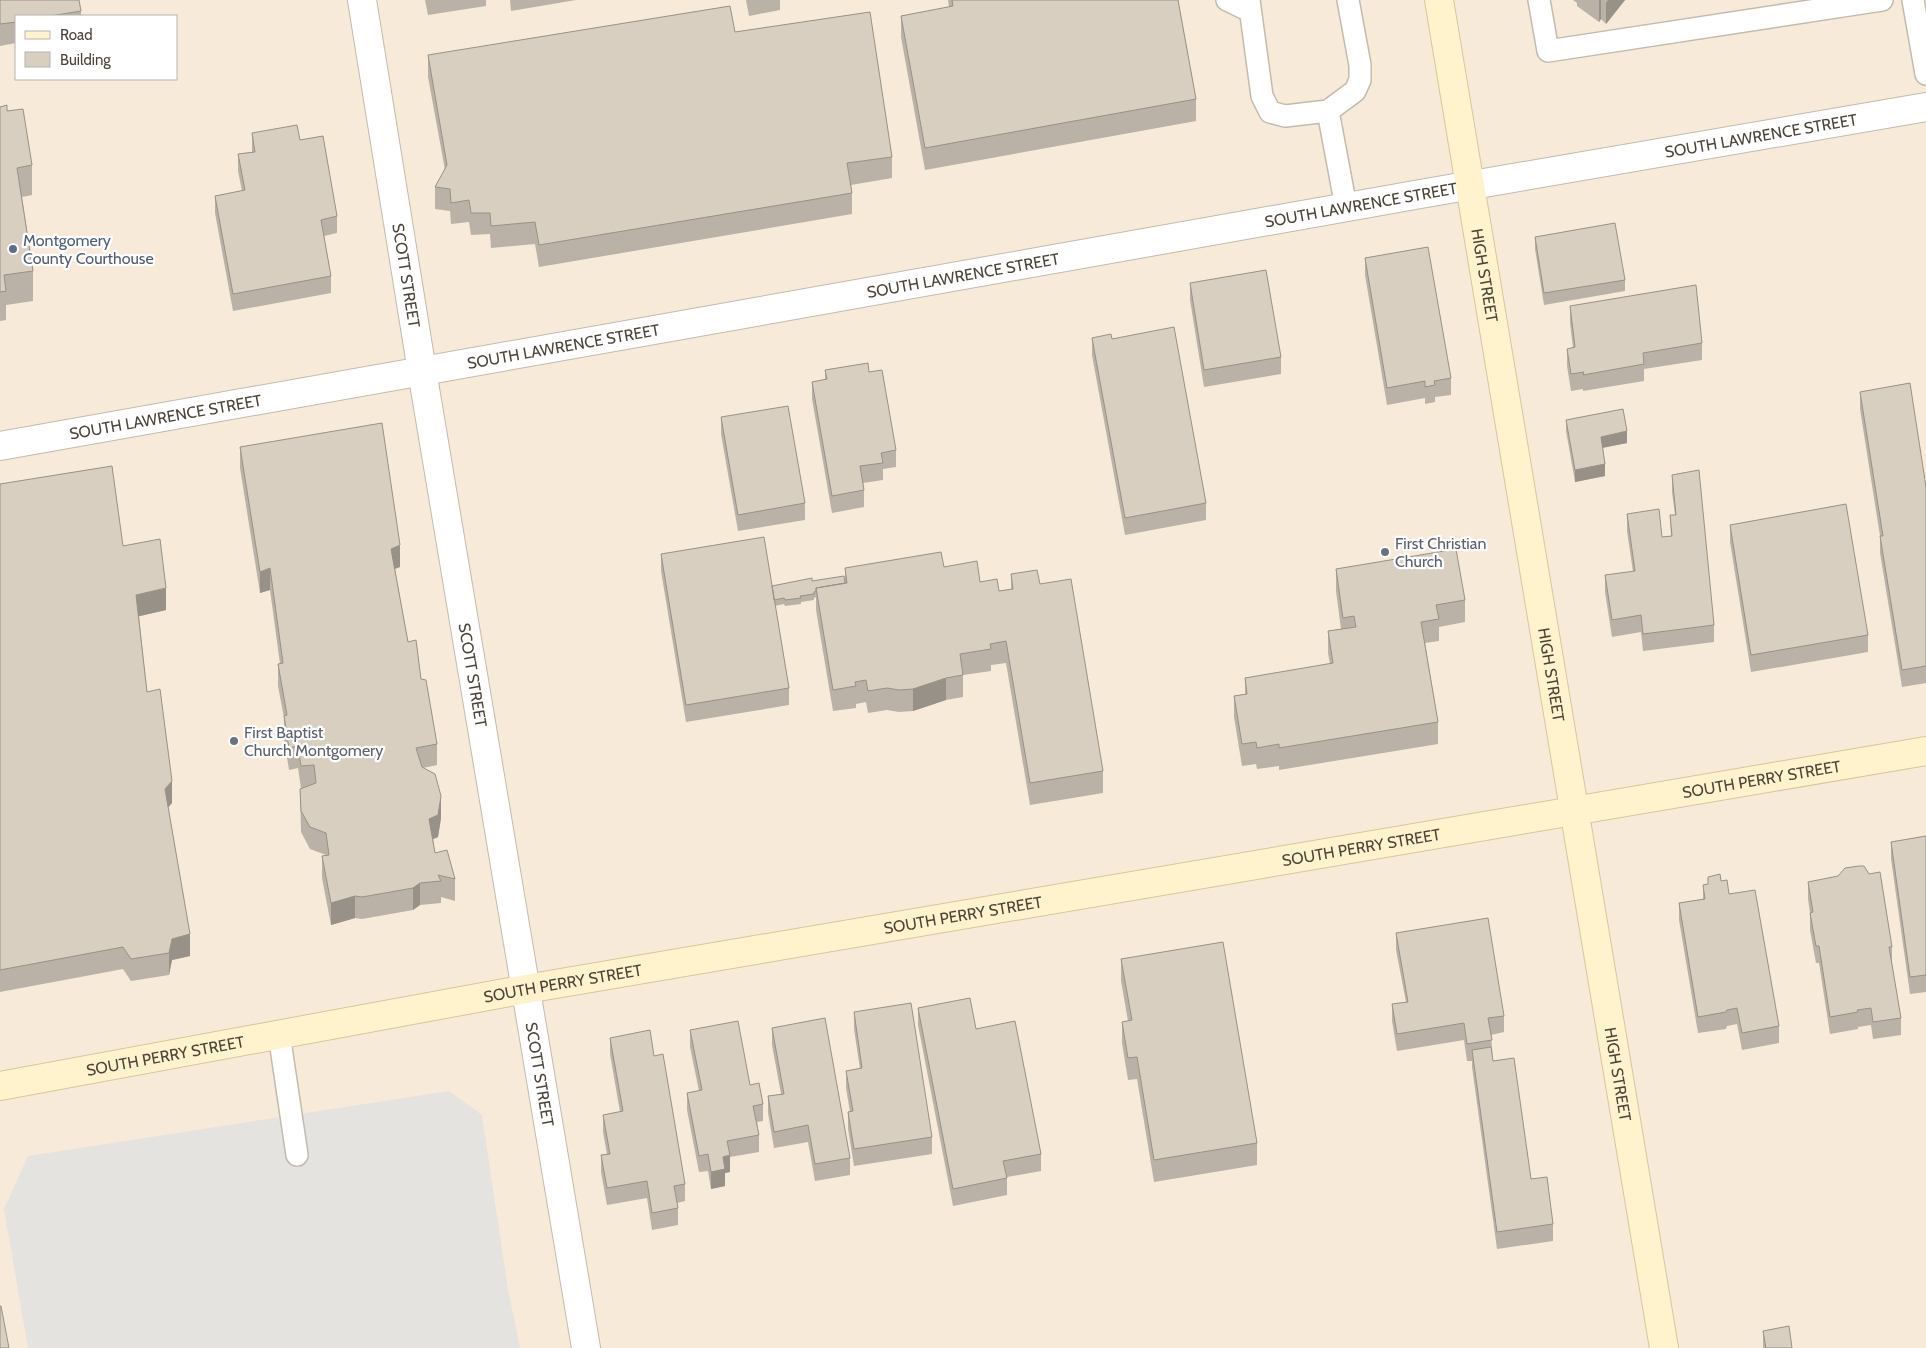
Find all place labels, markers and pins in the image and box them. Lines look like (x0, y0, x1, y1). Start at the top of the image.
place label: Montgomery County Courthouse (23, 231, 154, 268)
marker: Montgomery County Courthouse (7, 243, 19, 255)
place label: First Christian Church (1395, 534, 1486, 571)
marker: First Christian Church (1379, 546, 1391, 558)
place label: First Baptist Church Montgomery (244, 723, 383, 760)
marker: First Baptist Church Montgomery (228, 735, 240, 747)

